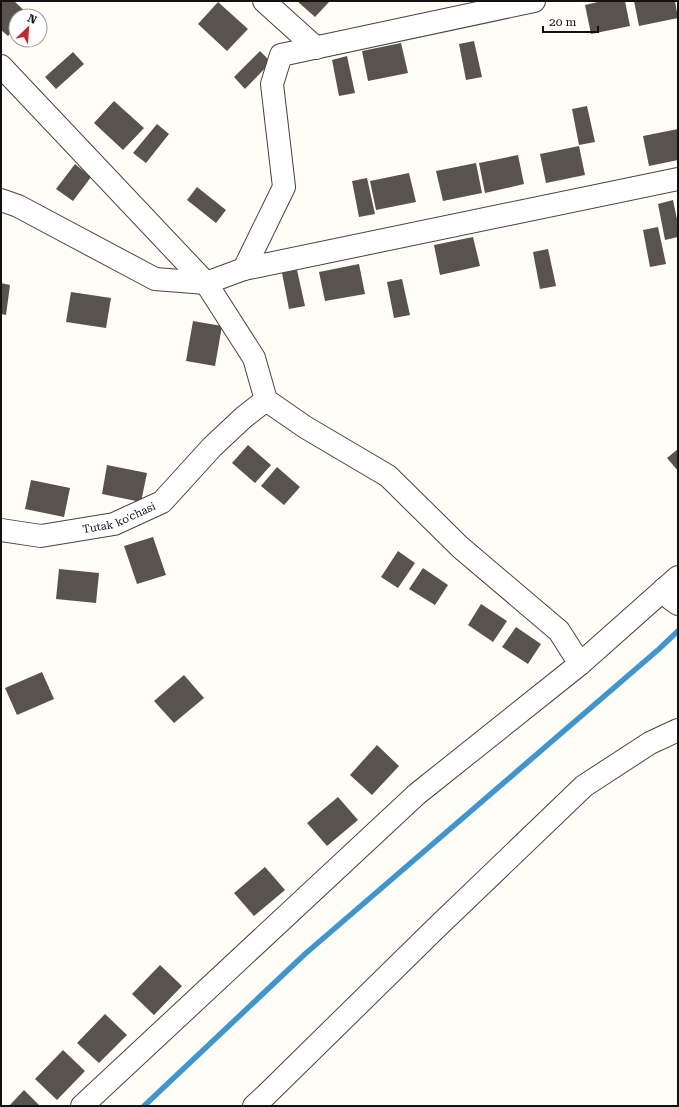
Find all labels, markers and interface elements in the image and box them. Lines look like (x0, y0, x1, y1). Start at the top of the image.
north arrow (8, 8, 48, 48)
scale bar (543, 8, 598, 34)
text: N (25, 12, 39, 27)
text: 20 m (549, 15, 576, 29)
street label: Tutak ko'chasi (82, 500, 158, 536)

